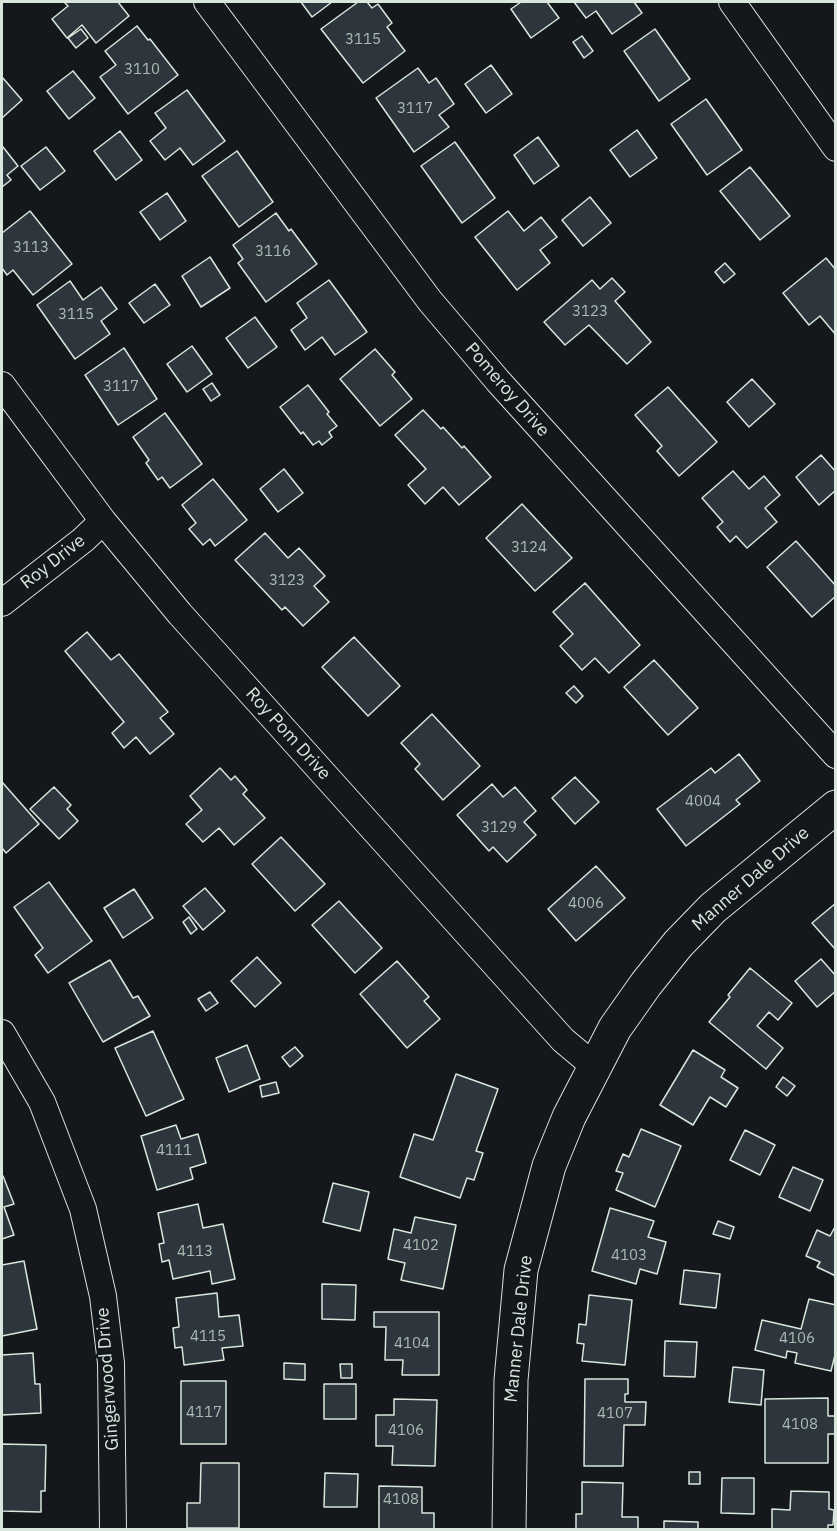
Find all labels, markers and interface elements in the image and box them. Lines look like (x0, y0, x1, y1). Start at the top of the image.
house number: 3115 (345, 31, 381, 49)
house number: 3110 (124, 61, 160, 79)
house number: 3117 (397, 100, 433, 118)
house number: 3113 (13, 239, 49, 257)
house number: 3116 (255, 243, 291, 261)
house number: 3123 (572, 303, 608, 321)
house number: 3115 (58, 306, 94, 324)
street label: Pomeroy Drive (460, 338, 554, 442)
house number: 3117 (103, 378, 139, 396)
street label: Roy Drive (16, 530, 90, 594)
house number: 3124 (511, 539, 547, 557)
house number: 3123 (269, 572, 305, 590)
street label: Roy Pom Drive (241, 683, 335, 785)
house number: 4004 (685, 793, 721, 811)
house number: 3129 (481, 819, 517, 837)
street label: Manner Dale Drive (688, 822, 814, 936)
house number: 4006 (568, 895, 604, 913)
house number: 4111 (156, 1142, 192, 1160)
house number: 4102 (403, 1237, 439, 1255)
house number: 4113 (177, 1243, 213, 1261)
house number: 4103 (611, 1247, 647, 1265)
street label: Manner Dale Drive (501, 1254, 537, 1404)
street label: Gingerwood Drive (92, 1307, 124, 1451)
house number: 4115 (190, 1328, 226, 1346)
house number: 4106 (779, 1330, 815, 1348)
house number: 4104 (394, 1335, 430, 1353)
house number: 4117 (186, 1404, 222, 1422)
house number: 4107 (597, 1405, 633, 1423)
house number: 4108 (782, 1416, 818, 1434)
house number: 4106 (388, 1422, 424, 1440)
house number: 4108 (383, 1491, 419, 1509)

